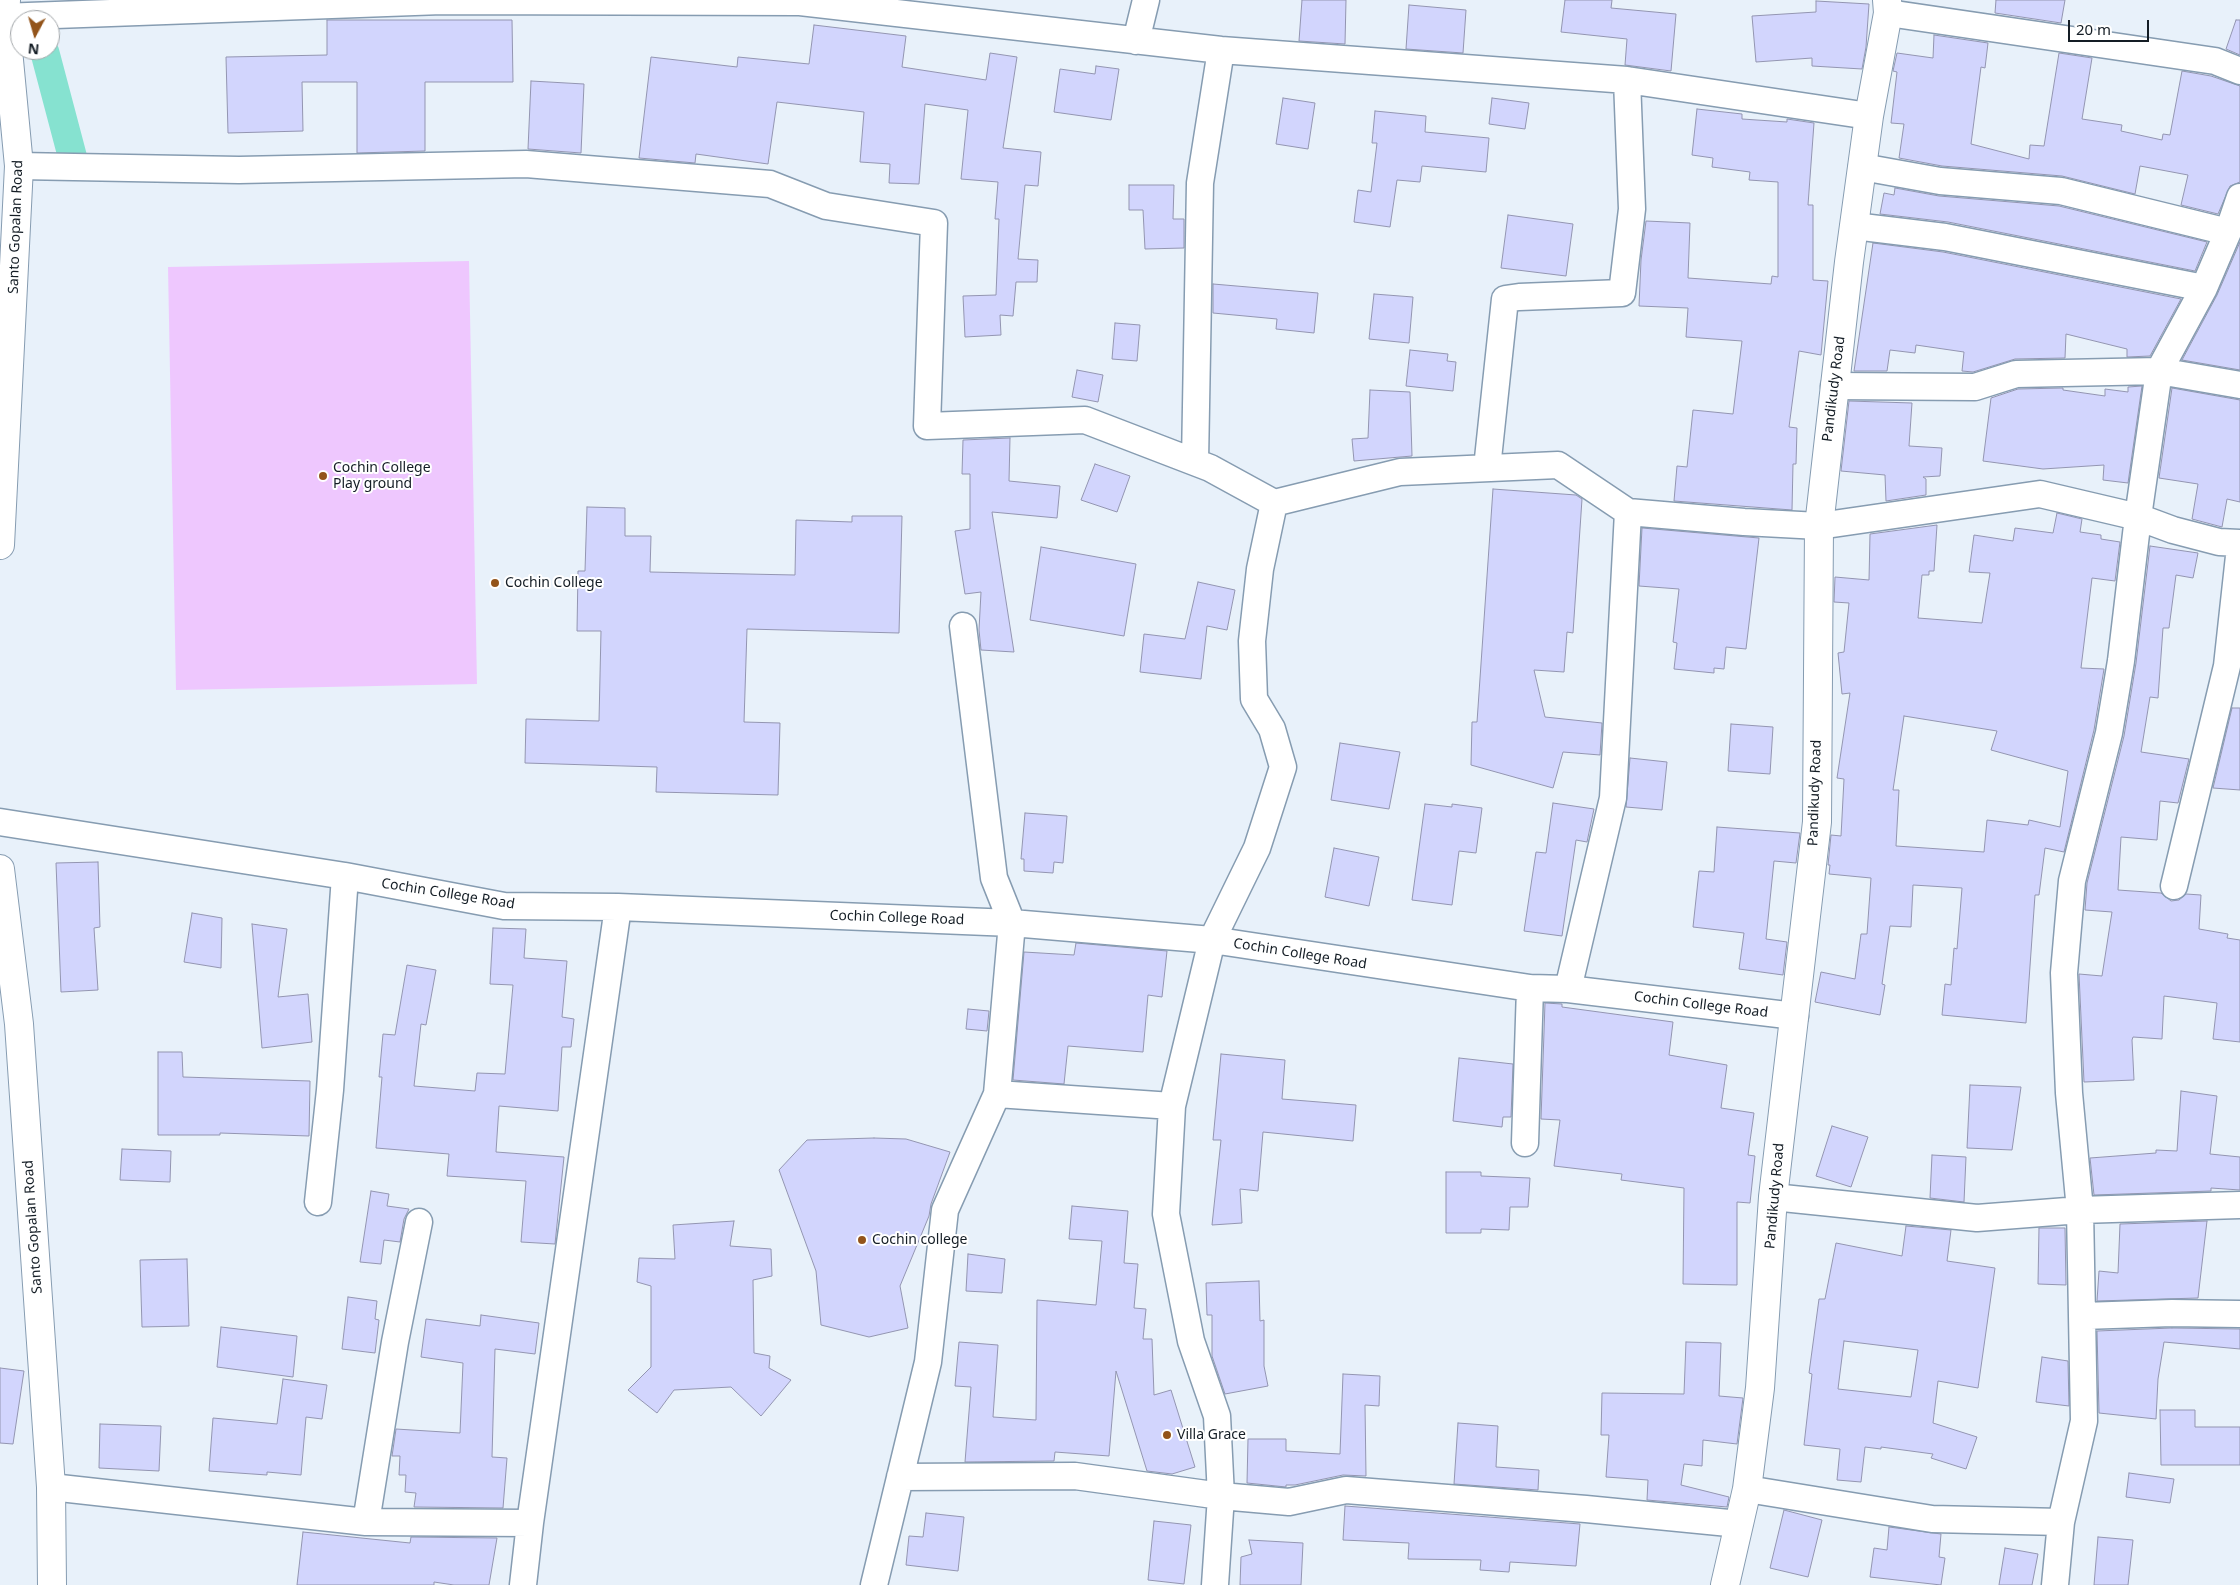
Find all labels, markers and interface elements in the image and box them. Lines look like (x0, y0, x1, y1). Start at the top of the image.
north arrow (10, 10, 60, 60)
scale bar (2070, 10, 2151, 42)
text: 20 m (2076, 19, 2111, 39)
text: N (27, 39, 40, 59)
street label: Santo Gopalan Road (5, 160, 27, 294)
street label: Pandikudy Road (1819, 335, 1849, 443)
place label: Cochin College Play ground (333, 460, 431, 492)
marker: Cochin College Play ground (317, 470, 329, 482)
place label: Cochin College (505, 575, 603, 591)
marker: Cochin College (489, 577, 501, 589)
street label: Pandikudy Road (1805, 740, 1825, 846)
street label: Cochin College Road (380, 875, 516, 913)
street label: Cochin College Road (829, 907, 965, 929)
street label: Cochin College Road (1232, 935, 1368, 973)
street label: Cochin College Road (1633, 988, 1769, 1022)
street label: Pandikudy Road (1762, 1142, 1788, 1250)
street label: Santo Gopalan Road (20, 1160, 46, 1294)
place label: Cochin college (872, 1232, 967, 1248)
marker: Cochin college (856, 1234, 868, 1246)
place label: Villa Grace (1177, 1427, 1246, 1443)
marker: Villa Grace (1161, 1429, 1173, 1441)

